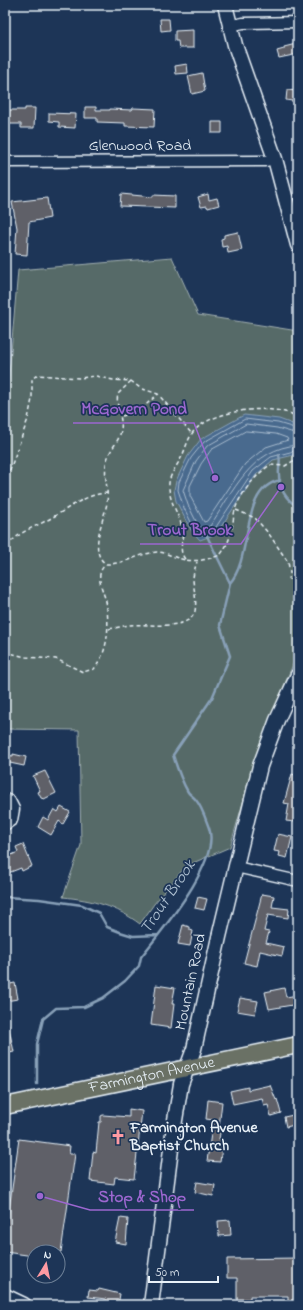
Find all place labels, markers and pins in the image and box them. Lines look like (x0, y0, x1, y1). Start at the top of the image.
callout: McGovern Pond (73, 394, 194, 423)
callout: Trout Brook (140, 515, 241, 544)
place label: Farmington Avenue Baptist Church (129, 1116, 259, 1158)
church icon: Farmington Avenue Baptist Church (109, 1128, 127, 1146)
callout: Stop & Shop (90, 1181, 194, 1210)

